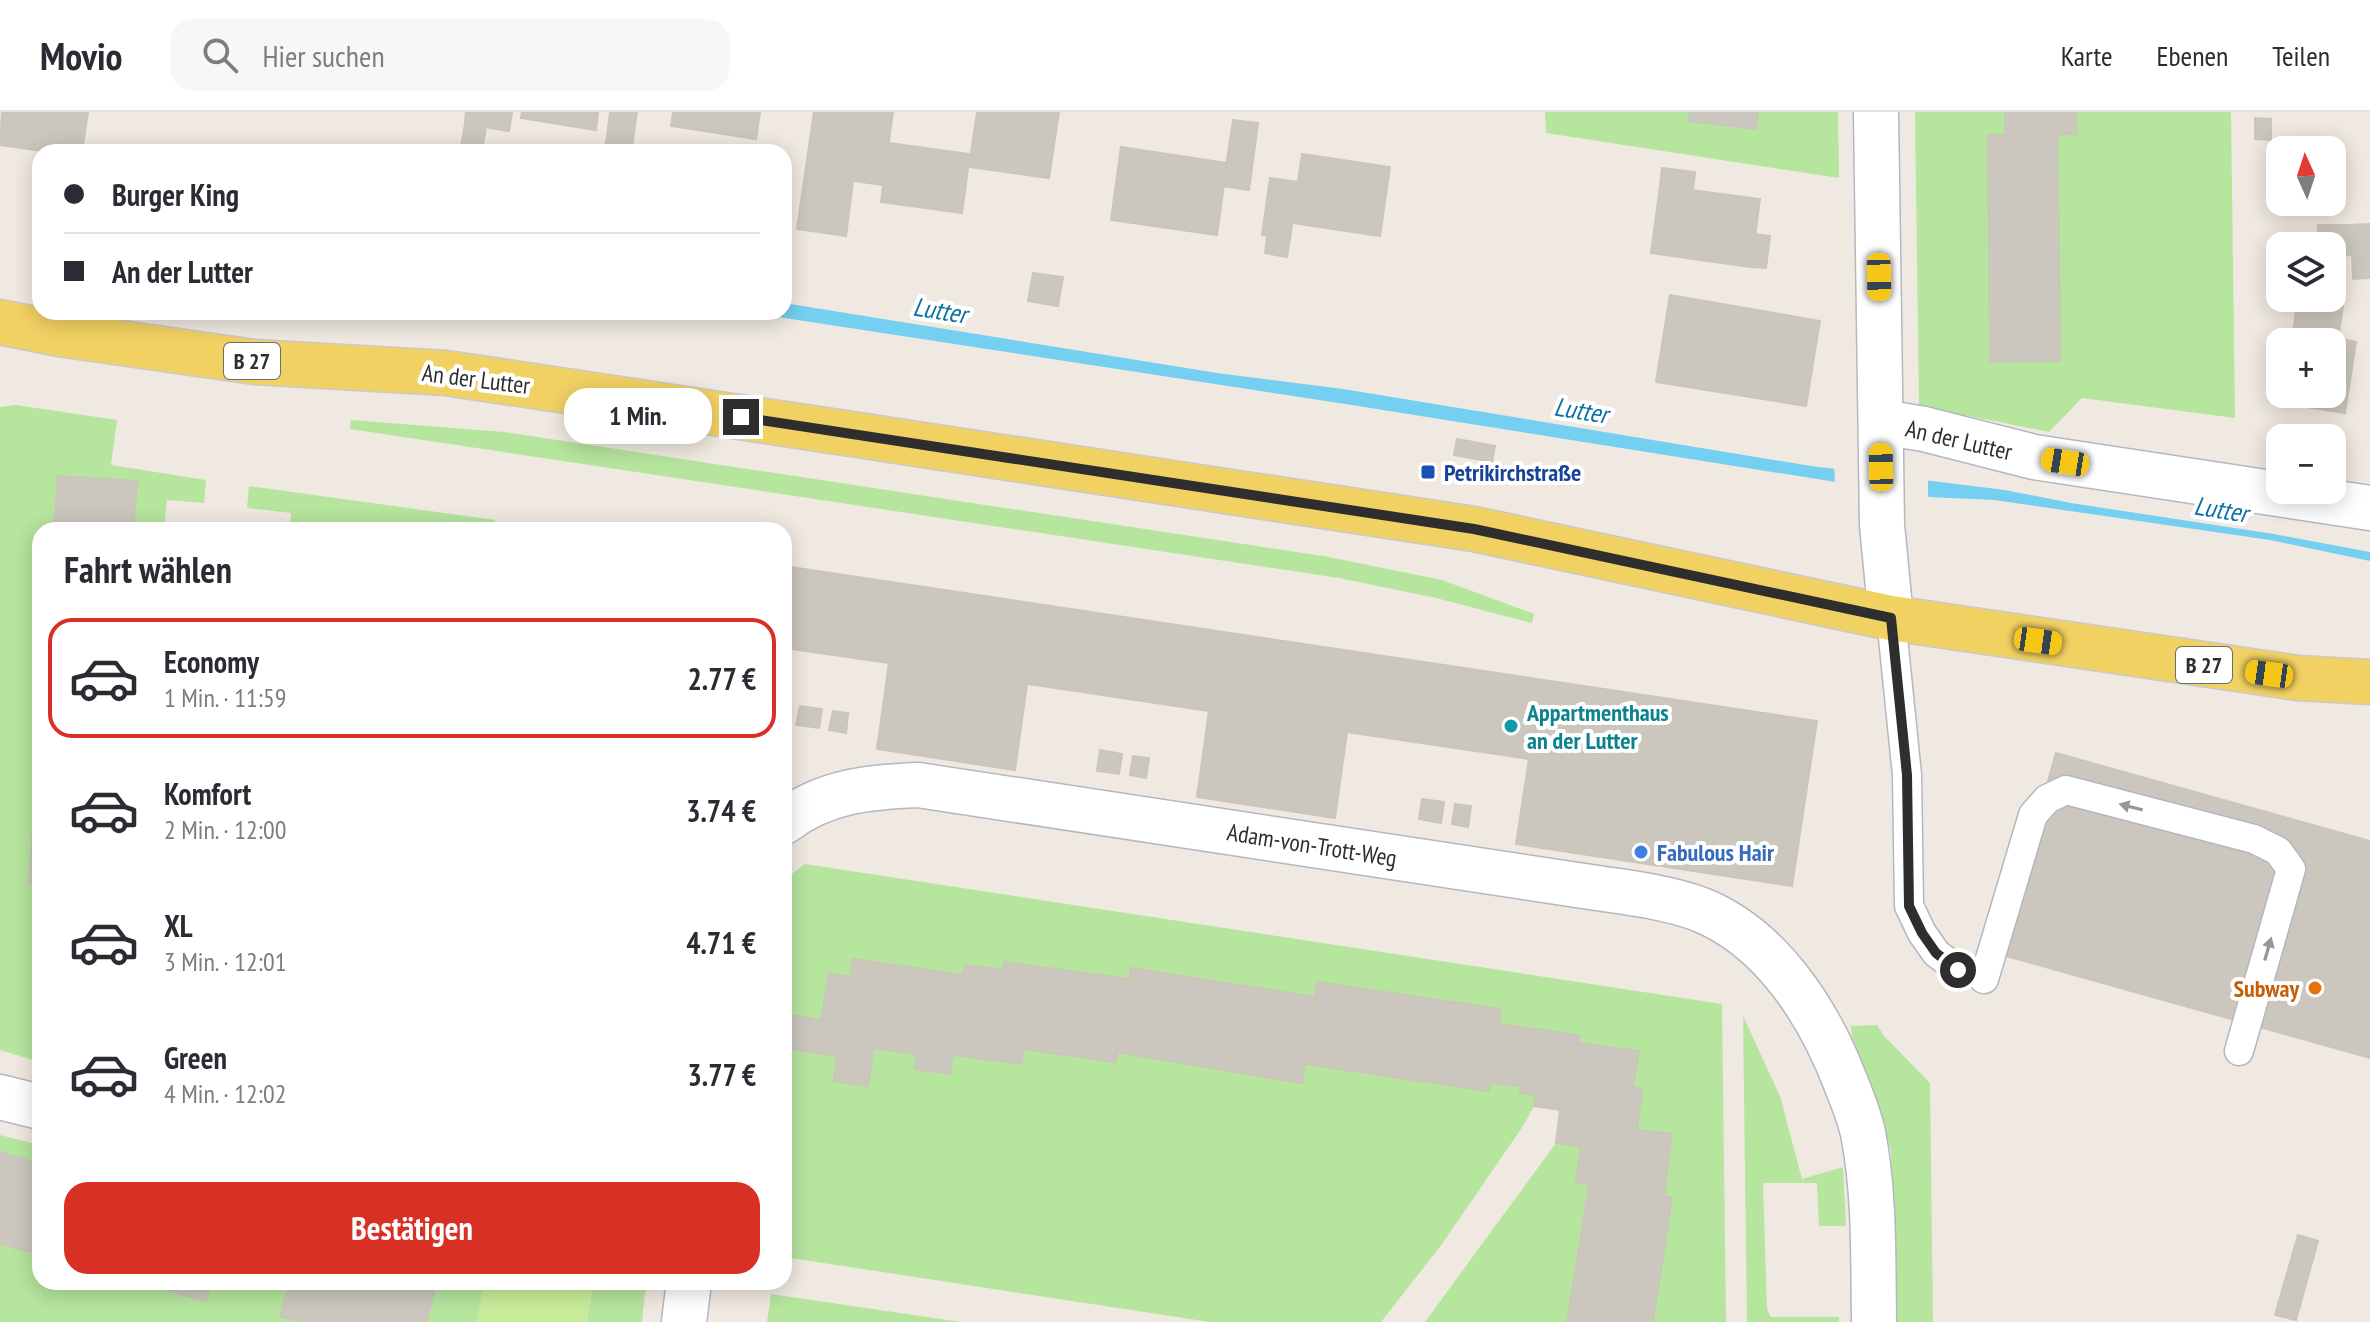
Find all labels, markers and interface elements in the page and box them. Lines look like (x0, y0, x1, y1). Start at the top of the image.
search box (170, 19, 730, 91)
text: Movio (40, 31, 122, 80)
icon: search (198, 33, 242, 77)
text: Hier suchen (262, 36, 385, 75)
text: Karte (2061, 37, 2112, 74)
text: Ebenen (2156, 37, 2228, 74)
text: Teilen (2272, 37, 2330, 74)
north arrow (2266, 136, 2346, 216)
map controls (2266, 136, 2346, 504)
text: Burger King (112, 175, 239, 214)
button: layers (2266, 232, 2346, 312)
text: An der Lutter (112, 252, 253, 291)
car (1867, 253, 1891, 301)
water label: Lutter (911, 290, 973, 331)
button: + (2266, 328, 2346, 408)
road number: B 27 (224, 343, 280, 379)
street label: An der Lutter (420, 357, 532, 401)
callout: 1 Min. (565, 389, 713, 445)
water label: Lutter (1552, 390, 1614, 431)
text: 1 Min. (609, 399, 667, 432)
route end (723, 399, 759, 435)
street label: An der Lutter (1903, 413, 2016, 467)
button: − (2266, 424, 2346, 504)
car (1869, 443, 1893, 491)
car (2039, 446, 2091, 478)
place label: Petrikirchstraße (1444, 457, 1581, 488)
marker: Petrikirchstraße (1419, 463, 1437, 481)
water label: Lutter (2192, 489, 2254, 530)
text: Fahrt wählen (64, 546, 232, 593)
car (2013, 626, 2063, 656)
icon: car (68, 642, 140, 714)
text: Economy (164, 642, 259, 681)
road number: B 27 (2176, 647, 2232, 683)
text: 2.77 € (687, 659, 756, 698)
car (2244, 659, 2294, 689)
text: 1 Min. · 11:59 (164, 681, 286, 714)
place label: Appartmenthaus an der Lutter (1526, 697, 1669, 756)
marker: Appartmenthaus an der Lutter (1502, 717, 1520, 735)
icon: car (68, 774, 140, 846)
text: Komfort (164, 774, 251, 813)
text: 3.74 € (686, 791, 756, 830)
one-way arrow (2118, 800, 2143, 812)
text: 2 Min. · 12:00 (164, 813, 286, 846)
street label: Adam-von-Trott-Weg (1225, 816, 1399, 874)
place label: Fabulous Hair (1657, 837, 1775, 868)
marker: Fabulous Hair (1632, 843, 1650, 861)
icon: car (68, 906, 140, 978)
text: XL (164, 906, 193, 945)
text: 4.71 € (686, 923, 756, 962)
one-way arrow (2263, 937, 2275, 962)
text: 3 Min. · 12:01 (164, 945, 286, 978)
route start (1940, 952, 1976, 988)
place label: Subway (2233, 973, 2299, 1004)
marker: Subway (2306, 979, 2324, 997)
icon: car (68, 1038, 140, 1110)
text: Green (164, 1038, 227, 1077)
text: 3.77 € (687, 1055, 756, 1094)
text: 4 Min. · 12:02 (164, 1077, 286, 1110)
button: Bestätigen (64, 1182, 760, 1274)

